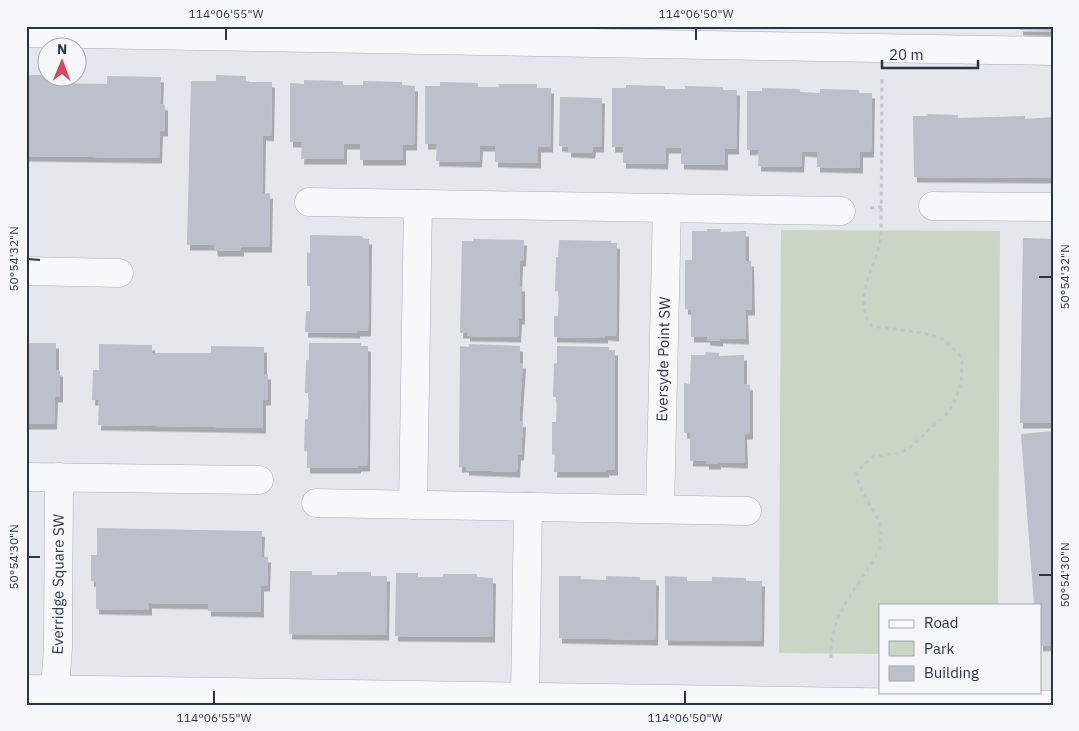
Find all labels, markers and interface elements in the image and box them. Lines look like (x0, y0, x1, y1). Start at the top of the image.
text: 114°06'55"W (189, 6, 264, 21)
text: 114°06'50"W (659, 6, 734, 21)
north arrow (38, 38, 88, 88)
scale bar (882, 38, 978, 70)
text: N (57, 40, 67, 58)
text: 20 m (889, 45, 924, 64)
text: 50°54'32"N (6, 226, 21, 292)
text: 50°54'32"N (1057, 244, 1072, 310)
street label: Eversyde Point SW (652, 296, 674, 422)
street label: Everridge Square SW (48, 513, 68, 655)
text: 50°54'30"N (6, 524, 21, 590)
text: 50°54'30"N (1057, 542, 1072, 608)
legend (879, 604, 1042, 694)
text: Road (924, 613, 959, 632)
text: Park (924, 639, 954, 658)
text: Building (924, 663, 979, 682)
text: 114°06'55"W (177, 710, 252, 725)
text: 114°06'50"W (648, 710, 723, 725)

